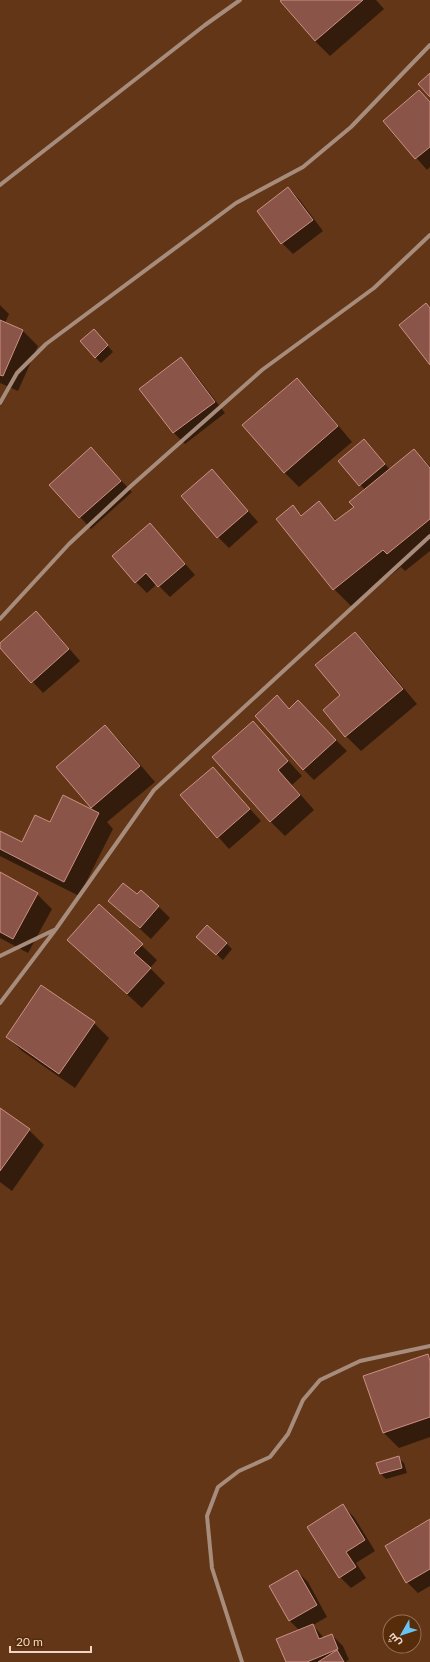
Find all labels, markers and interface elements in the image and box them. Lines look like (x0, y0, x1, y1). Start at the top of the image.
north arrow (382, 1614, 422, 1654)
scale bar (10, 1628, 91, 1654)
text: ش (384, 1630, 404, 1650)
text: 20 m (16, 1634, 43, 1649)

